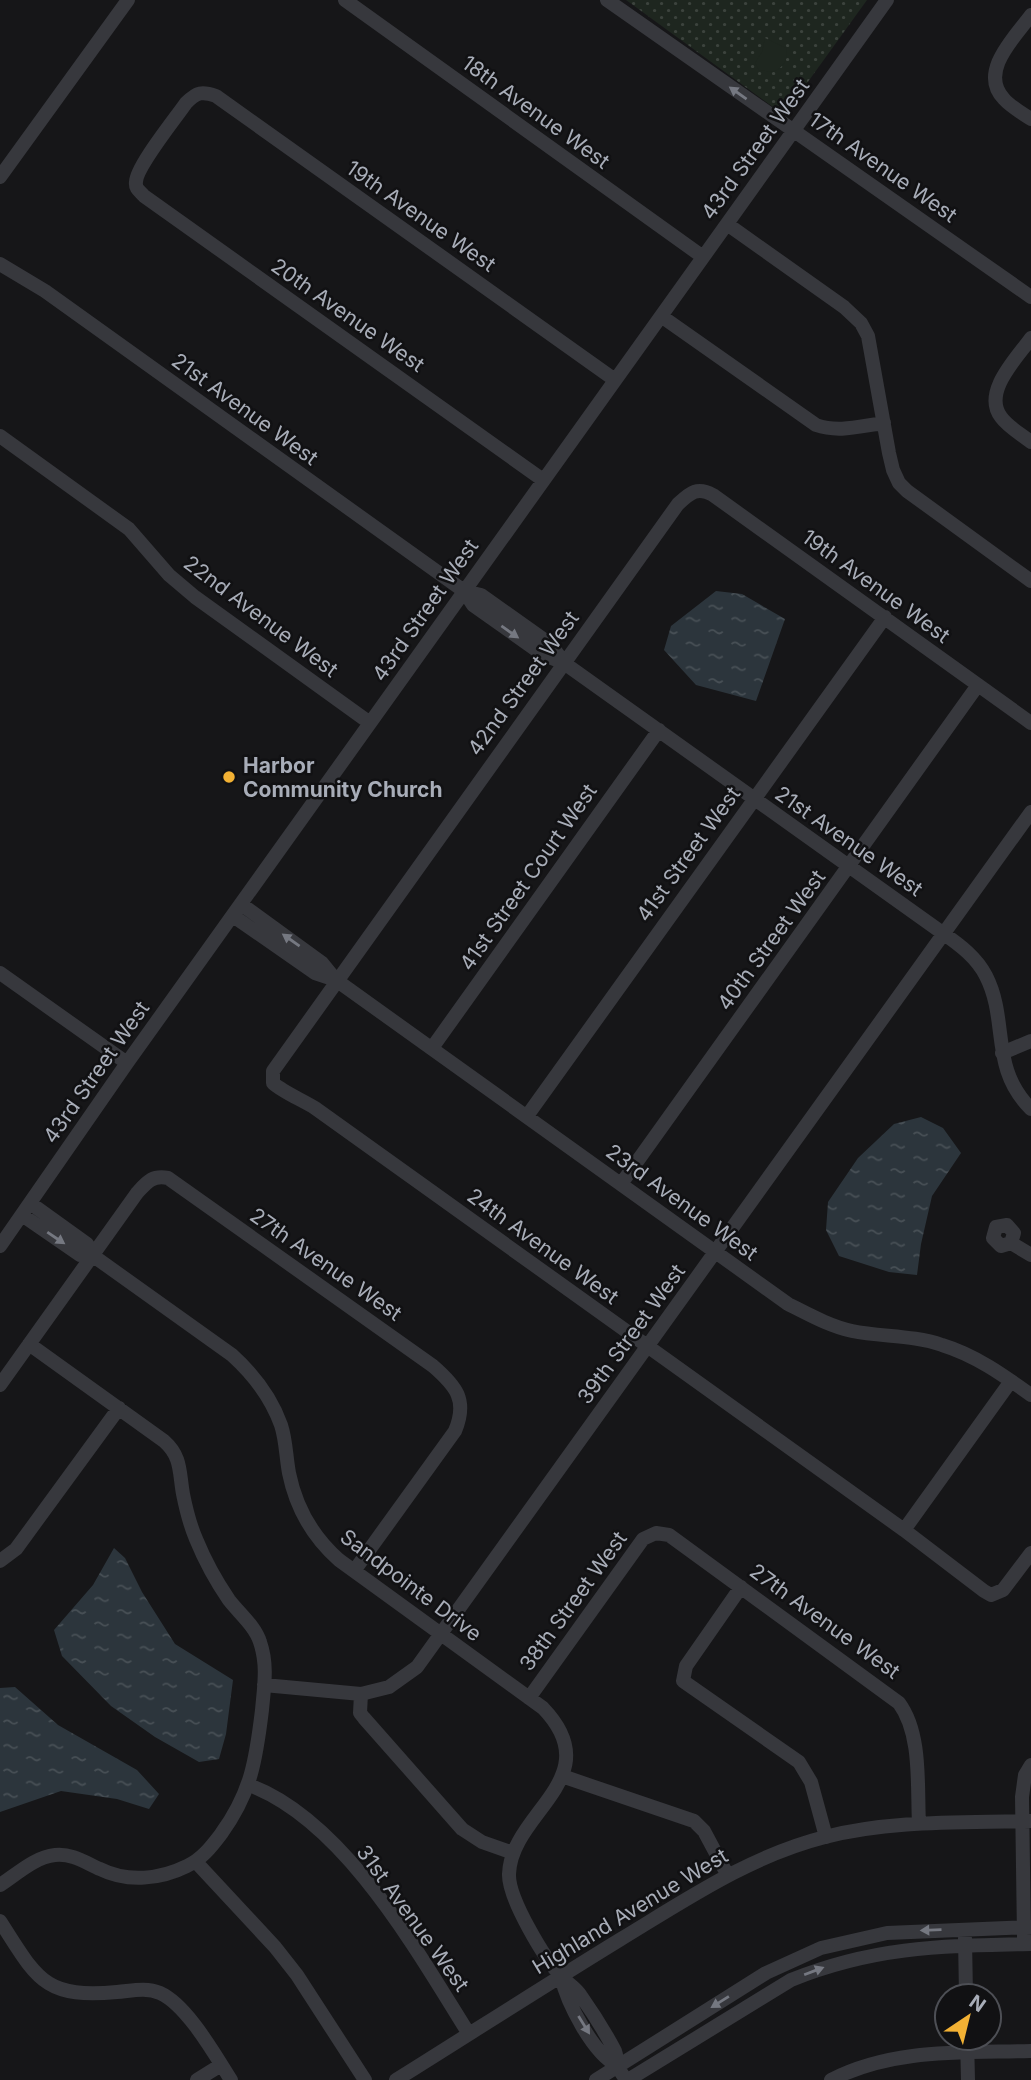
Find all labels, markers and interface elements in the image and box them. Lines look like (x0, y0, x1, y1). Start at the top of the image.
street label: 18th Avenue West (457, 50, 615, 174)
street label: 43rd Street West (696, 74, 815, 224)
one-way arrow (729, 86, 747, 100)
street label: 17th Avenue West (804, 107, 962, 228)
street label: 19th Avenue West (342, 155, 501, 277)
street label: 20th Avenue West (267, 253, 429, 377)
street label: 21st Avenue West (167, 348, 323, 471)
street label: 19th Avenue West (797, 524, 955, 648)
street label: 43rd Street West (367, 534, 483, 686)
street label: 22nd Avenue West (179, 550, 343, 682)
street label: 42nd Street West (462, 606, 584, 760)
one-way arrow (501, 625, 519, 639)
place label: Harbor Community Church (243, 753, 443, 802)
marker: Harbor Community Church (221, 769, 237, 785)
street label: 41st Street Court West (454, 779, 602, 975)
street label: 21st Avenue West (770, 781, 928, 901)
street label: 41st Street West (631, 782, 745, 926)
street label: 40th Street West (712, 865, 830, 1015)
one-way arrow (282, 933, 300, 947)
street label: 43rd Street West (38, 996, 154, 1148)
street label: 23rd Avenue West (601, 1139, 763, 1266)
street label: 24th Avenue West (463, 1183, 624, 1309)
street label: 27th Avenue West (245, 1202, 407, 1326)
one-way arrow (47, 1231, 65, 1245)
street label: 39th Street West (572, 1259, 690, 1409)
street label: Sandpointe Drive (335, 1524, 487, 1646)
street label: 38th Street West (514, 1526, 632, 1676)
street label: 27th Avenue West (745, 1558, 905, 1684)
street label: 31st Avenue West (351, 1840, 475, 1996)
street label: Highland Avenue West (528, 1843, 732, 1979)
one-way arrow (920, 1924, 942, 1936)
one-way arrow (803, 1966, 824, 1977)
north arrow (933, 1982, 1003, 2052)
text: N (965, 1990, 990, 2017)
one-way arrow (710, 1996, 729, 2009)
one-way arrow (577, 2016, 590, 2035)

